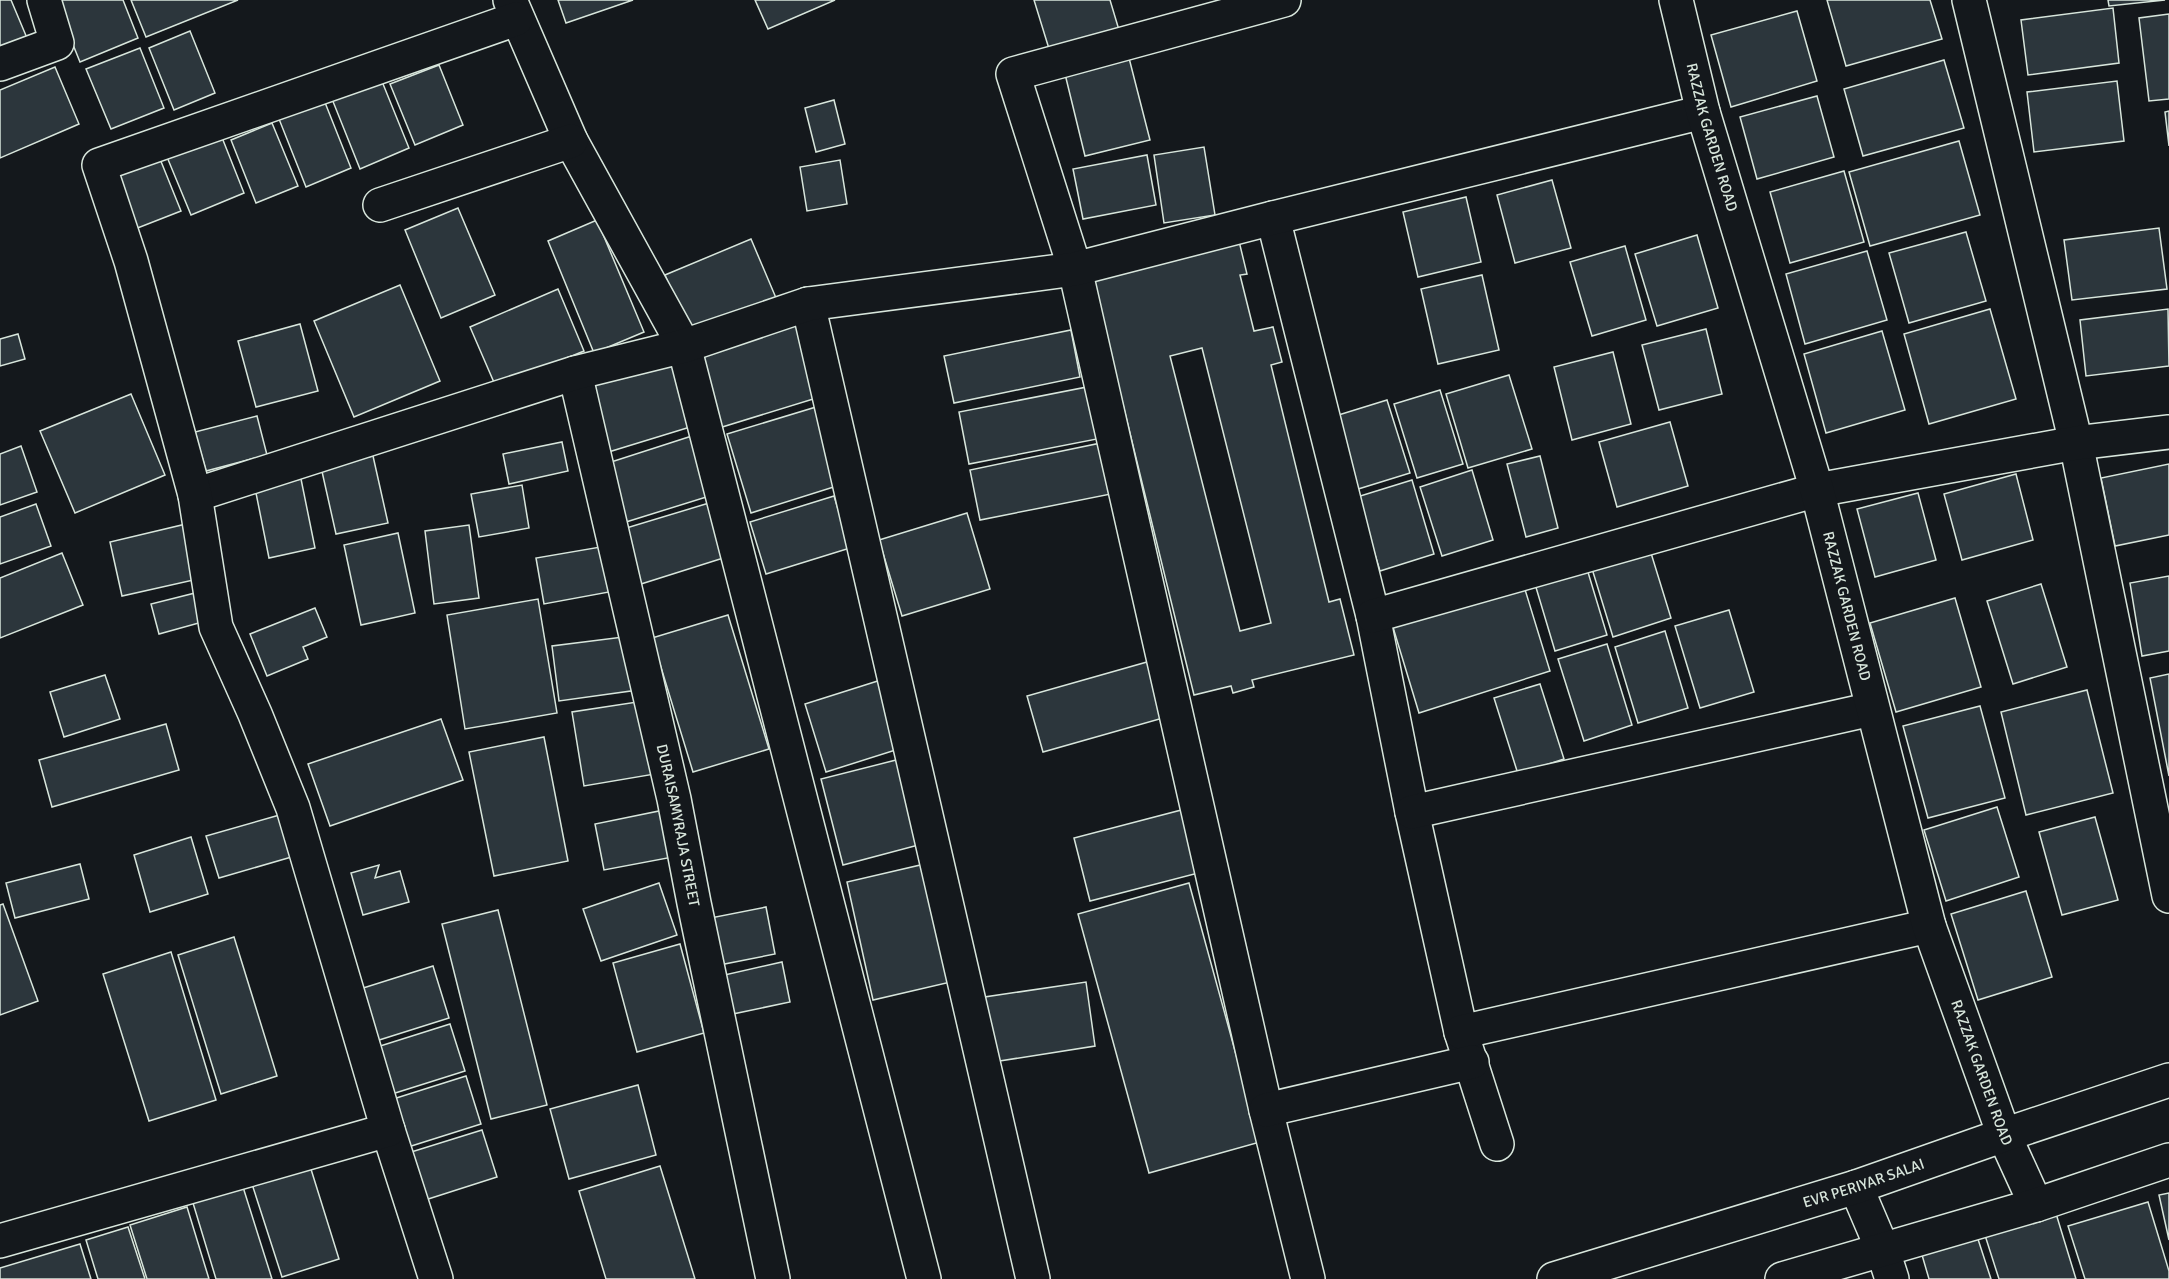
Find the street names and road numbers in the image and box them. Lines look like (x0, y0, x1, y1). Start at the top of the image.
street label: RAZZAK GARDEN ROAD (1683, 61, 1742, 214)
street label: RAZZAK GARDEN ROAD (1819, 530, 1875, 683)
street label: DURAISAMYRAJA STREET (653, 742, 704, 909)
street label: RAZZAK GARDEN ROAD (1947, 997, 2017, 1148)
street label: EVR PERIYAR SALAI (1801, 1155, 1927, 1212)

